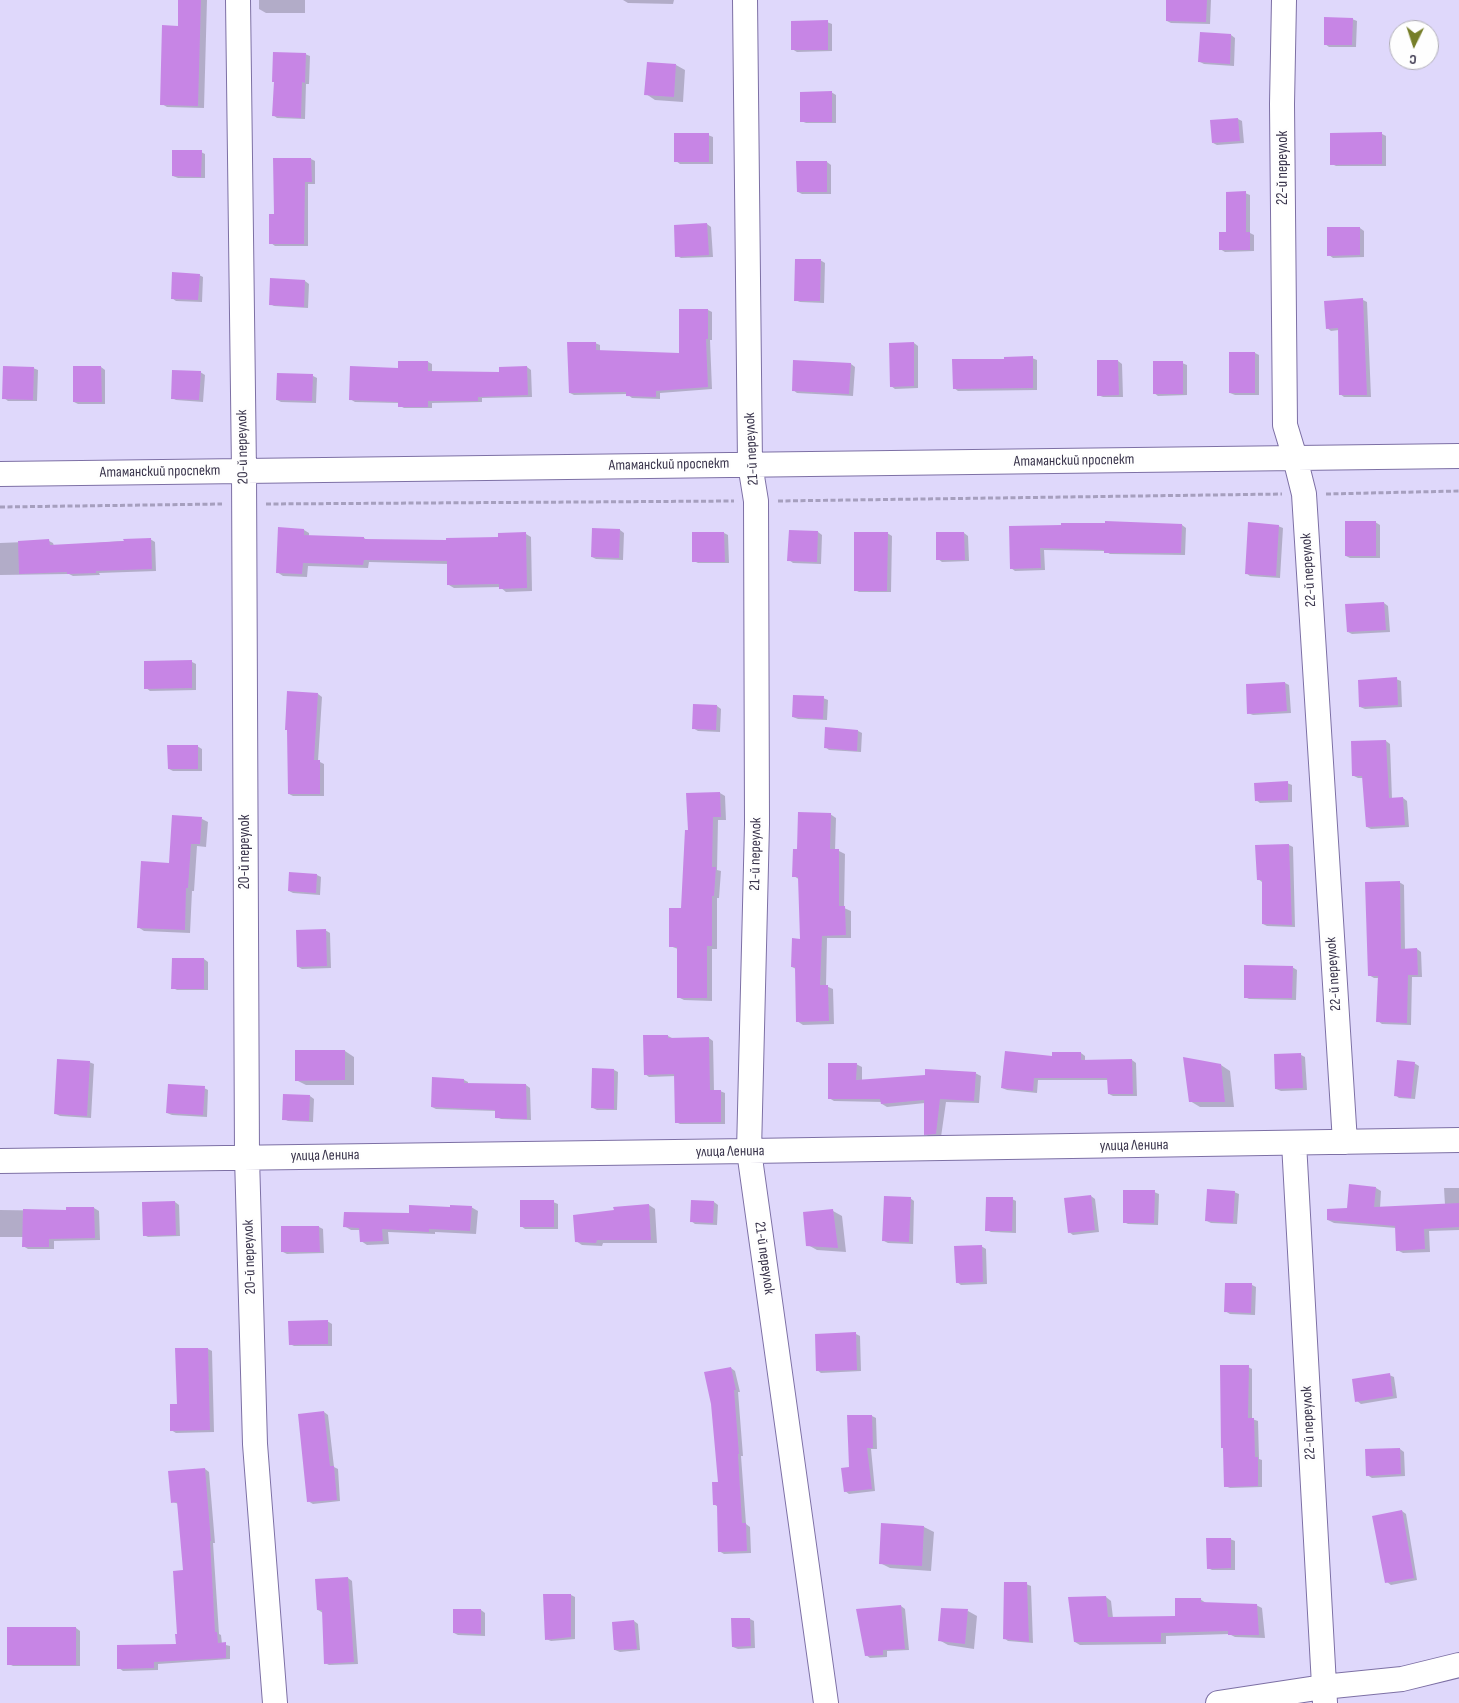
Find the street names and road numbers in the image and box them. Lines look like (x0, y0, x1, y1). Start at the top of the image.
street label: 22-й переулок (1274, 131, 1292, 205)
street label: 20-й переулок (233, 410, 253, 484)
street label: 21-й переулок (741, 412, 763, 486)
street label: Атаманский проспект (1014, 451, 1134, 471)
street label: Атаманский проспект (609, 455, 729, 475)
street label: Атаманский проспект (100, 462, 220, 482)
street label: 22-й переулок (1297, 532, 1321, 608)
street label: 20-й переулок (236, 815, 254, 889)
street label: 21-й переулок (746, 817, 766, 891)
street label: 22-й переулок (1322, 936, 1346, 1012)
street label: улица Ленина (1099, 1136, 1169, 1156)
street label: улица Ленина (695, 1142, 765, 1162)
street label: улица Ленина (290, 1146, 360, 1166)
street label: 20-й переулок (240, 1219, 260, 1295)
street label: 21-й переулок (750, 1220, 778, 1296)
street label: 22-й переулок (1298, 1386, 1320, 1460)

